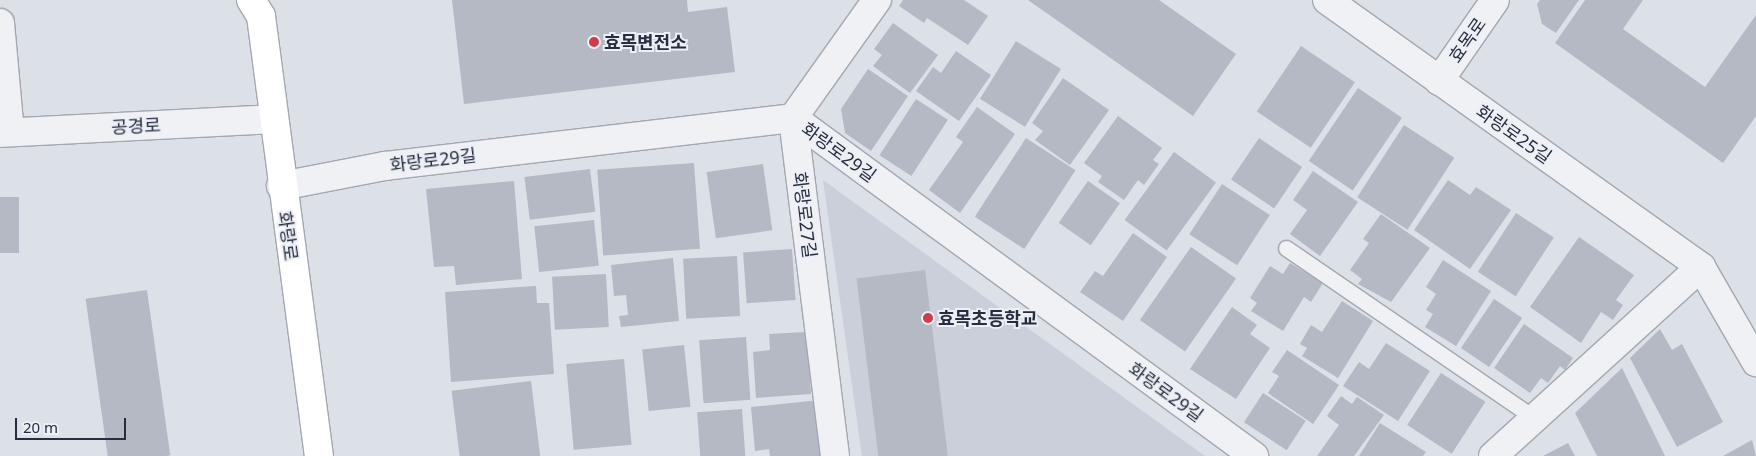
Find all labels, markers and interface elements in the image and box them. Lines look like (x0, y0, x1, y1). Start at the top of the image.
street label: 효목로 (1444, 13, 1490, 67)
place label: 효목변전소 (604, 31, 687, 53)
marker: 효목변전소 (588, 36, 600, 48)
street label: 화랑로25길 (1472, 100, 1556, 168)
street label: 공경로 (111, 114, 161, 138)
street label: 화랑로29길 (798, 118, 880, 186)
street label: 화랑로29길 (389, 144, 477, 176)
street label: 화랑로27길 (789, 171, 821, 259)
street label: 화랑로 (274, 210, 302, 262)
place label: 효목초등학교 (938, 307, 1037, 329)
marker: 효목초등학교 (922, 312, 934, 324)
street label: 화랑로29길 (1125, 358, 1207, 426)
scale bar (18, 408, 129, 440)
text: 20 m (23, 417, 58, 437)

